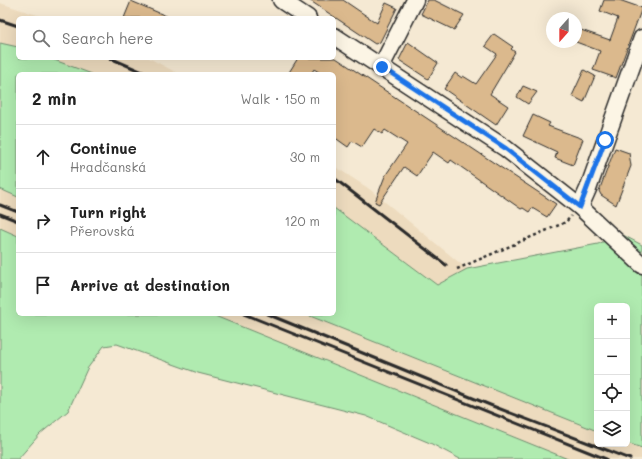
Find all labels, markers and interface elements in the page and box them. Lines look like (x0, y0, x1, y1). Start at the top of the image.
north arrow (546, 12, 582, 48)
search box (16, 16, 336, 60)
icon: search (30, 27, 52, 49)
text: Search here (62, 28, 153, 48)
route end (373, 58, 391, 76)
text: 2 min (32, 87, 77, 109)
text: Walk · 150 m (240, 90, 320, 107)
route start (596, 131, 614, 149)
text: Continue (70, 138, 137, 158)
icon: ahead (32, 146, 54, 168)
text: 30 m (290, 148, 320, 165)
text: Hradčanská (70, 158, 146, 175)
text: Turn right (70, 202, 147, 222)
icon: right (32, 210, 54, 232)
text: 120 m (284, 212, 320, 229)
text: Přerovská (70, 222, 135, 239)
icon: arrive (32, 274, 54, 296)
text: Arrive at destination (70, 275, 230, 295)
map controls (594, 303, 630, 447)
button: + (594, 303, 630, 339)
button: − (594, 339, 630, 375)
button: locate (594, 375, 630, 411)
button: layers (594, 411, 630, 447)

